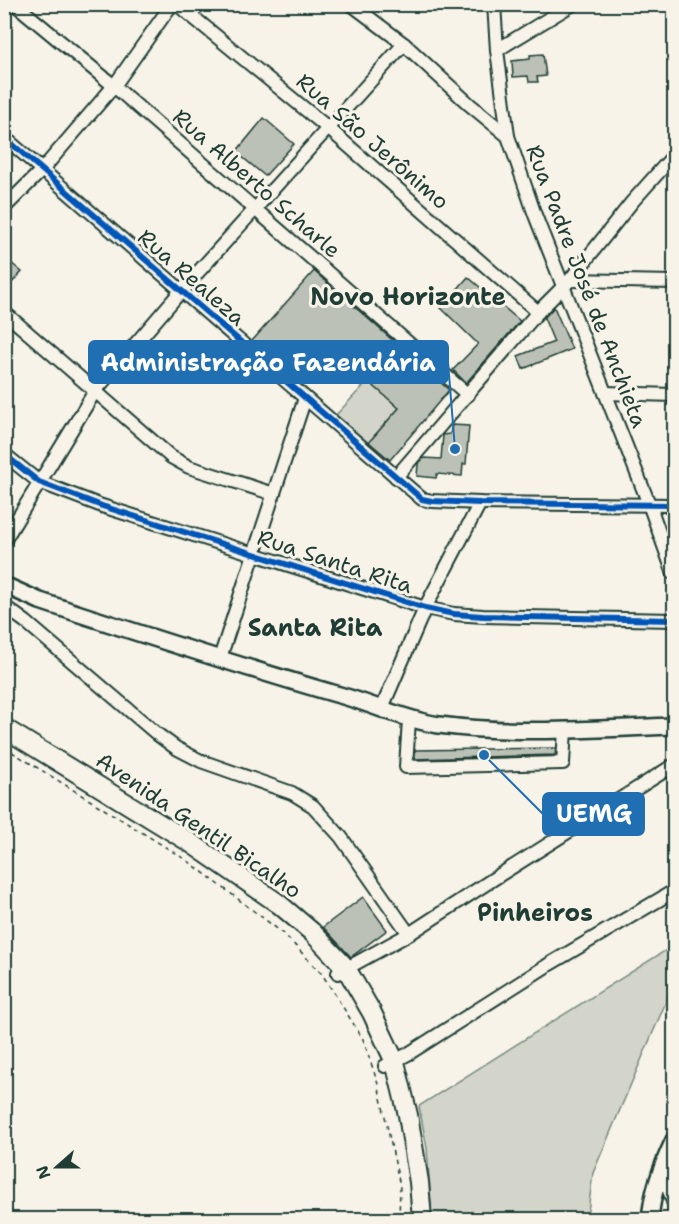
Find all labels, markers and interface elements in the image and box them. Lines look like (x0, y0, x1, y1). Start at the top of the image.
street label: Rua São Jerônimo (290, 67, 455, 216)
street label: Rua Alberto Scharle (167, 102, 347, 264)
street label: Rua Padre José de Anchieta (519, 141, 654, 432)
street label: Rua Realeza (132, 223, 252, 332)
district label: Novo Horizonte (310, 281, 506, 313)
callout: Administração Fazendária (89, 341, 448, 383)
text: Administração Fazendária (100, 347, 436, 379)
street label: Rua Santa Rita (254, 523, 416, 600)
district label: Santa Rita (248, 612, 383, 644)
street label: Avenida Gentil Bicalho (90, 746, 307, 905)
callout: UEMG (543, 793, 644, 835)
text: UEMG (556, 798, 632, 830)
district label: Pinheiros (477, 897, 593, 929)
north arrow (27, 1137, 87, 1197)
text: N (31, 1163, 56, 1182)

